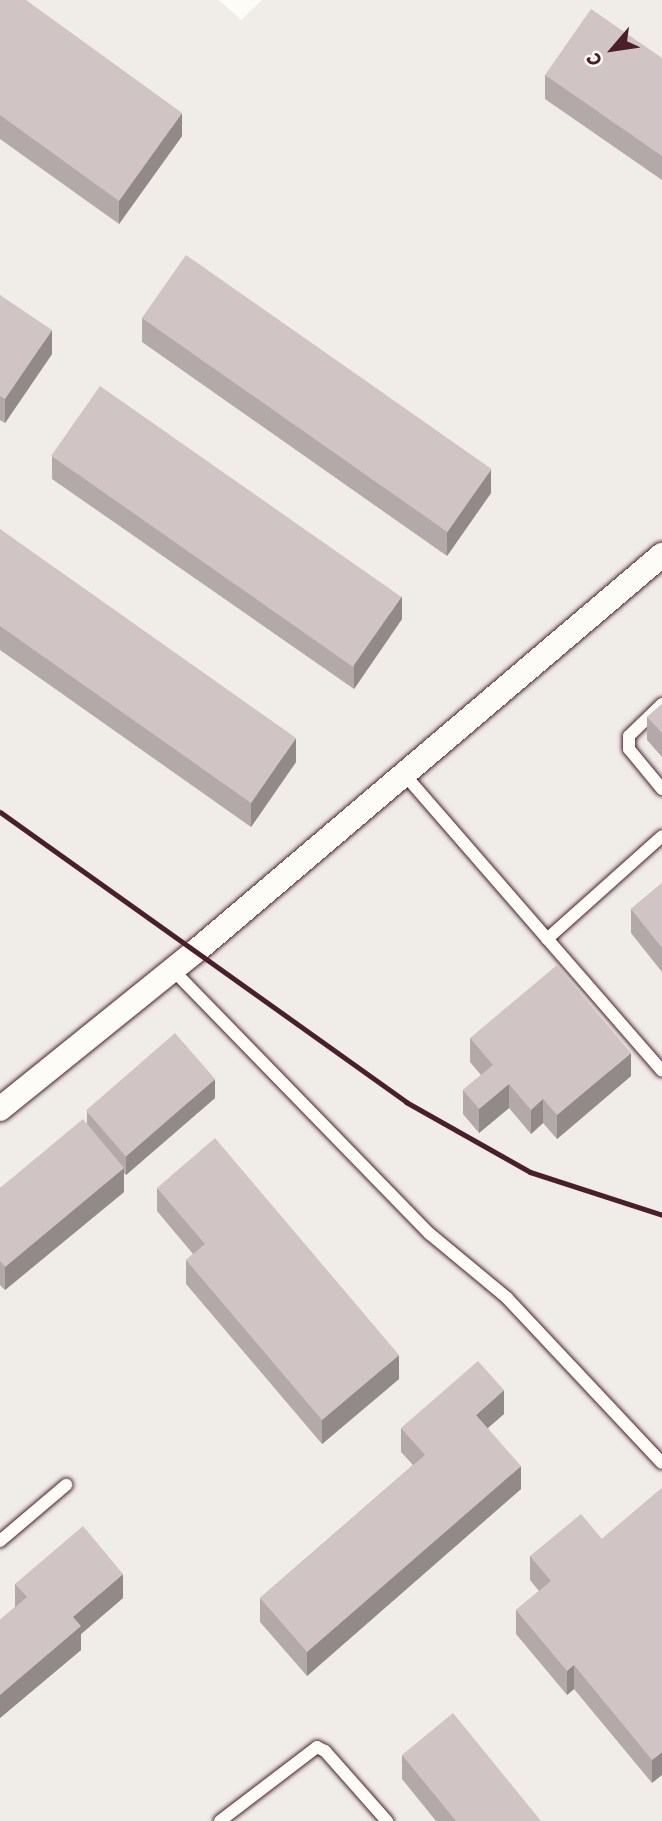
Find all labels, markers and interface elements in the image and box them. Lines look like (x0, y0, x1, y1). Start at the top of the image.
north arrow (578, 14, 648, 84)
text: С (580, 48, 608, 71)

